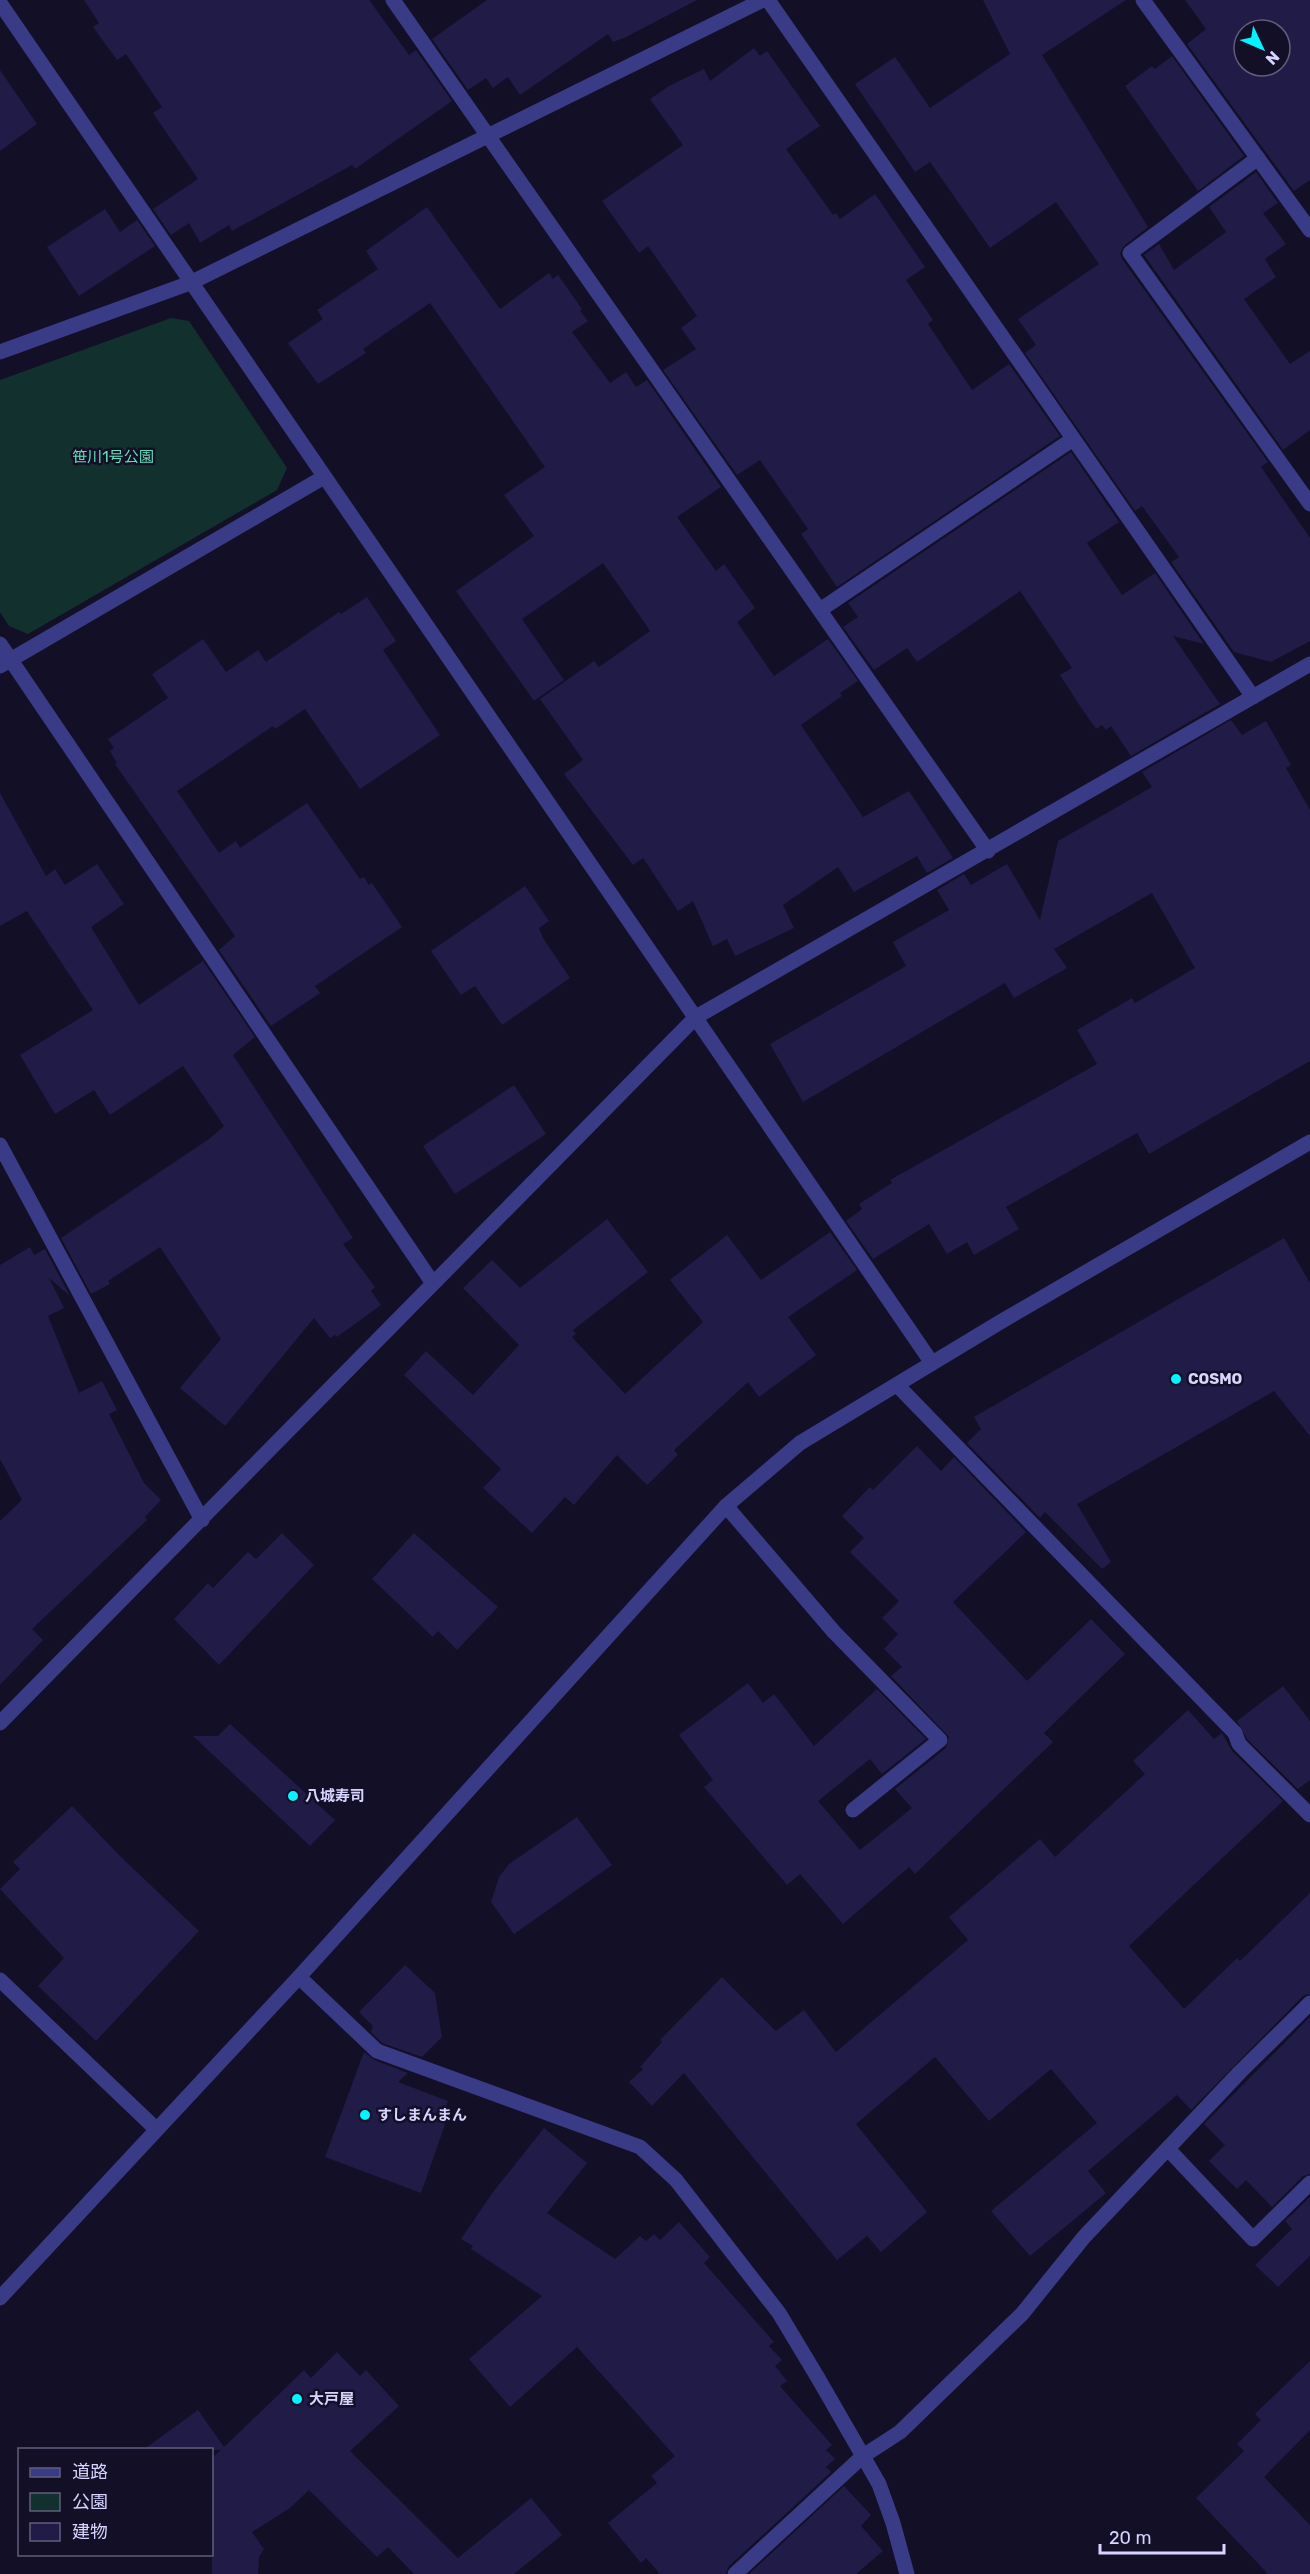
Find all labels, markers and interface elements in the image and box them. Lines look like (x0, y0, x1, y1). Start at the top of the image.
north arrow (1232, 18, 1292, 78)
text: N (1262, 47, 1283, 69)
park label: 笹川1号公園 (72, 448, 154, 466)
place label: COSMO (1188, 1370, 1242, 1388)
marker: COSMO (1169, 1372, 1183, 1386)
place label: 八城寿司 (305, 1787, 365, 1805)
marker: 八城寿司 (286, 1789, 300, 1803)
place label: すしまんまん (377, 2106, 467, 2124)
marker: すしまんまん (358, 2108, 372, 2122)
place label: 大戸屋 (309, 2390, 354, 2408)
marker: 大戸屋 (290, 2392, 304, 2406)
legend (18, 2448, 213, 2556)
text: 道路 (72, 2461, 108, 2483)
text: 公園 (72, 2491, 108, 2513)
scale bar (1100, 2517, 1224, 2555)
text: 建物 (72, 2521, 108, 2543)
text: 20 m (1109, 2527, 1151, 2549)

